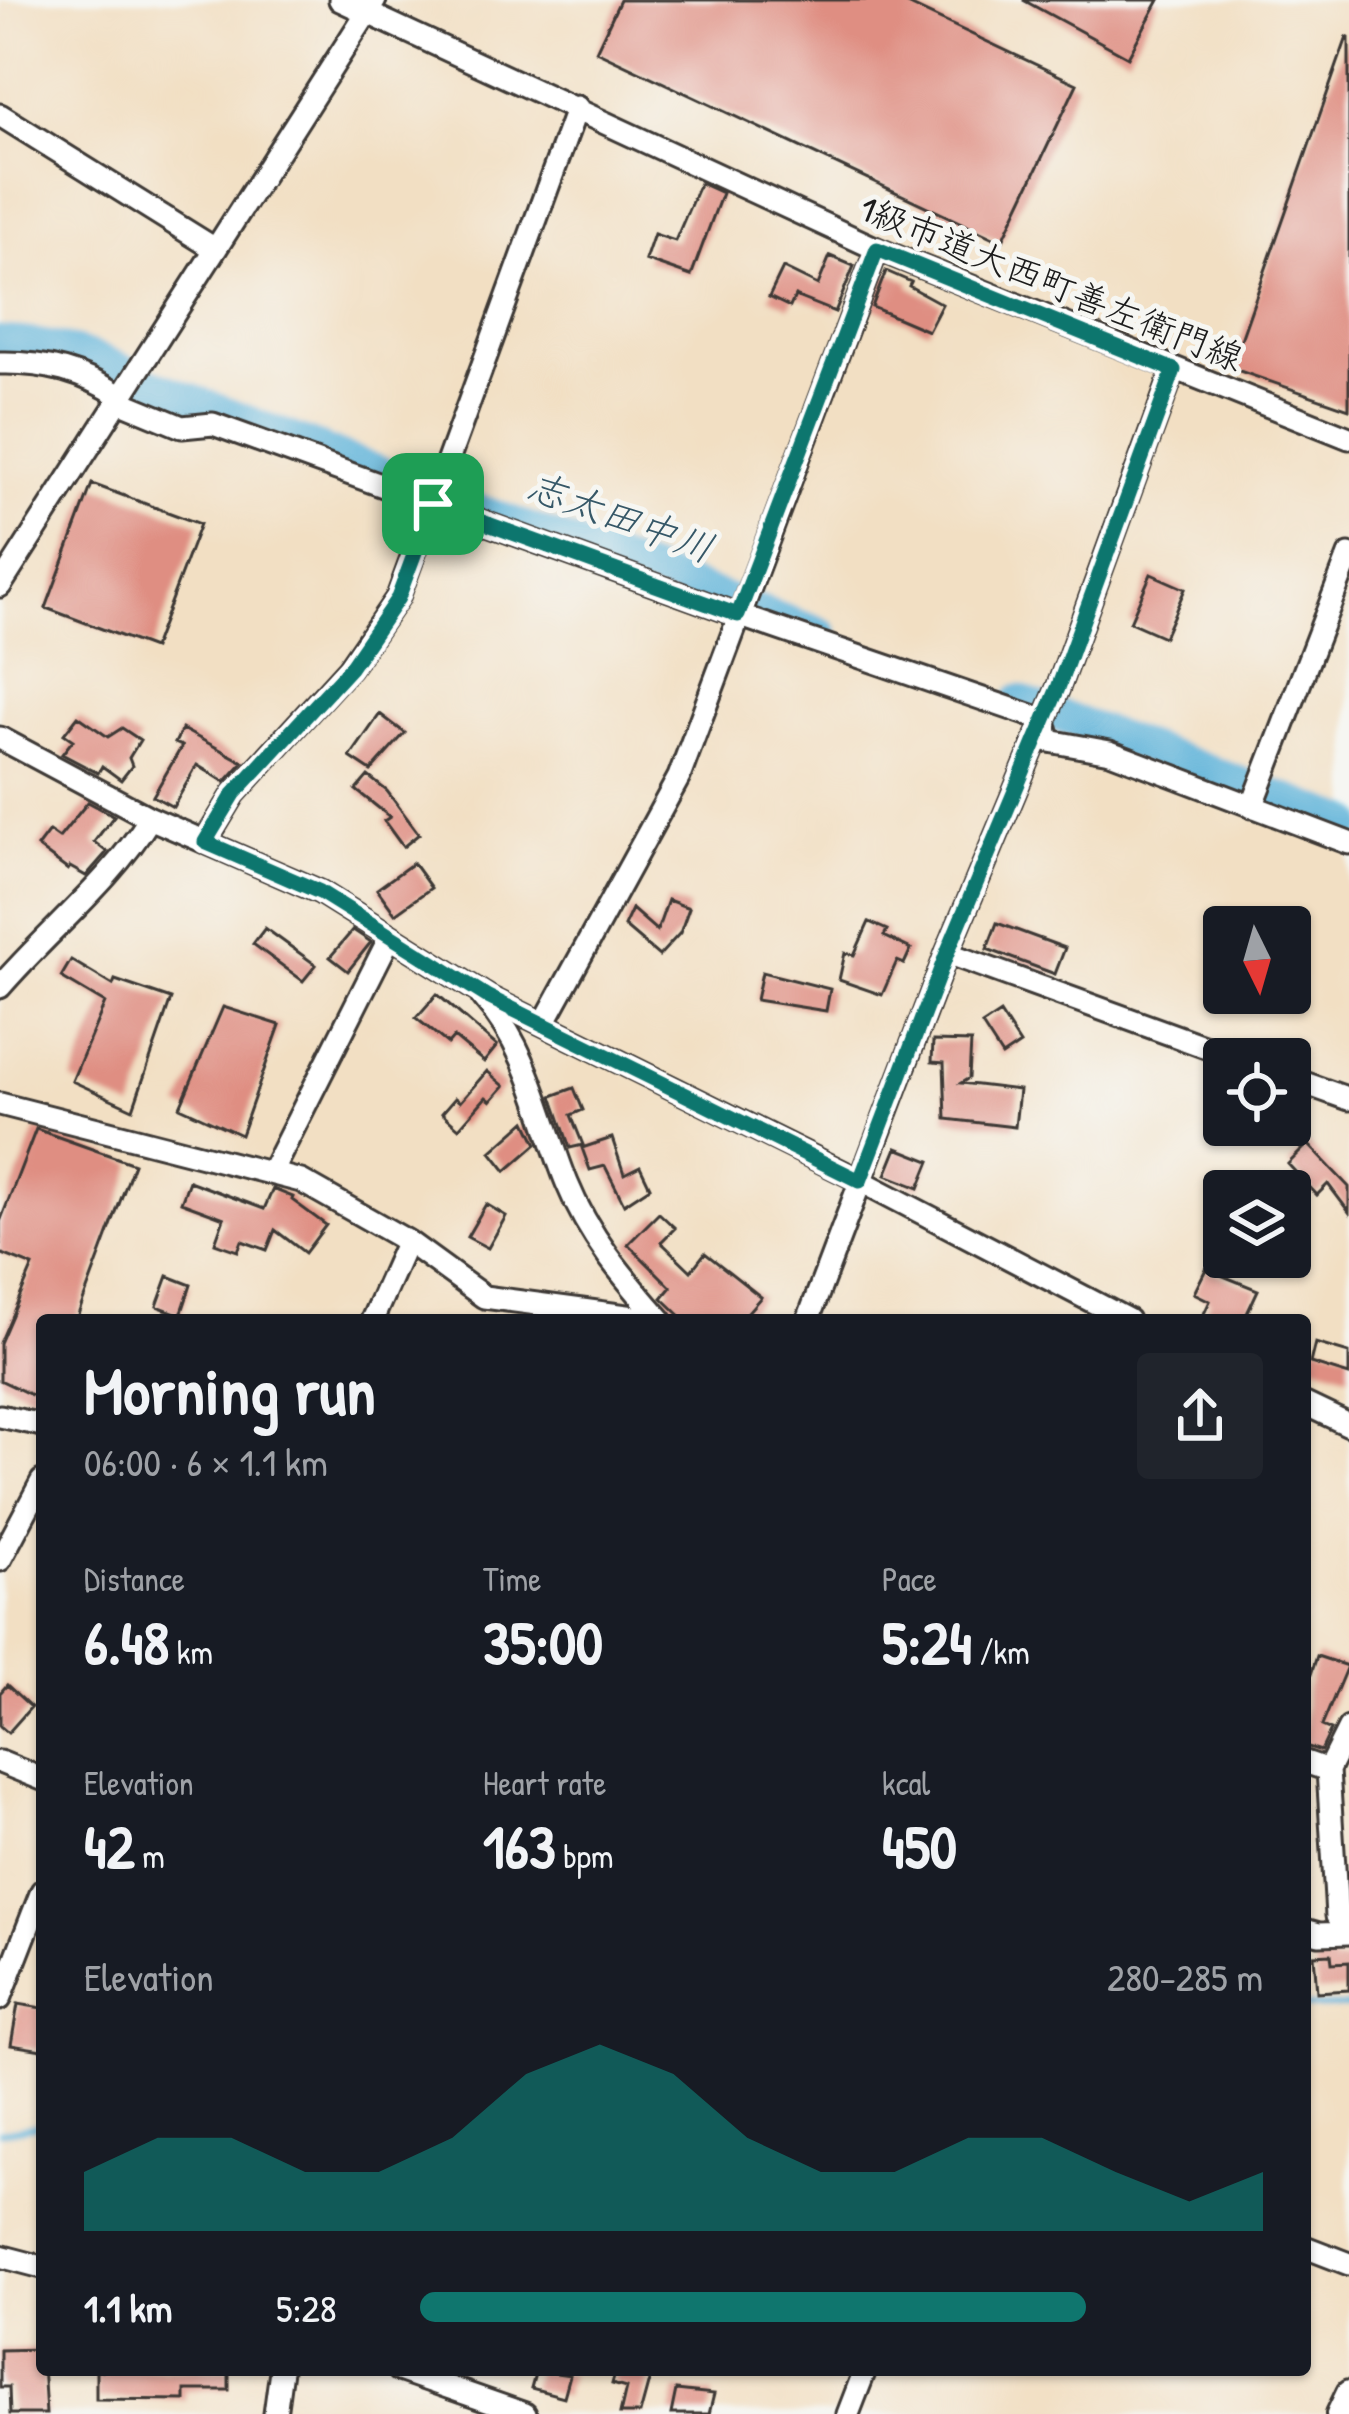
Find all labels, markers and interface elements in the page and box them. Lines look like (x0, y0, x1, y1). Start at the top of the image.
street label: 1級市道大西町善左衛門線 (853, 183, 1251, 381)
pin (382, 453, 484, 555)
water label: 志太田中川 (520, 458, 722, 574)
icon: arrive (400, 471, 466, 537)
north arrow (1203, 906, 1311, 1014)
map controls (1203, 906, 1311, 1278)
button: locate (1203, 1038, 1311, 1146)
button: layers (1203, 1170, 1311, 1278)
text: Morning run (84, 1345, 376, 1435)
button: share (1137, 1353, 1263, 1479)
text: 06:00 · 6 × 1.1 km (84, 1435, 328, 1488)
text: Distance (84, 1557, 185, 1601)
text: Time (483, 1557, 541, 1601)
text: Pace (882, 1557, 937, 1601)
text: 6.48 (84, 1601, 169, 1683)
text: 35:00 (483, 1601, 603, 1683)
text: 5:24 (882, 1601, 972, 1683)
text: km (169, 1630, 213, 1674)
text: /km (972, 1630, 1030, 1674)
text: Elevation (84, 1761, 194, 1805)
text: Heart rate (483, 1761, 606, 1805)
text: kcal (882, 1761, 930, 1805)
text: 42 (84, 1805, 135, 1887)
text: 163 (483, 1805, 556, 1887)
text: 450 (882, 1805, 957, 1887)
text: m (135, 1834, 165, 1878)
text: bpm (556, 1834, 613, 1878)
text: Elevation (84, 1950, 214, 2003)
text: 280–285 m (1107, 1950, 1263, 2003)
text: 1.1 km (84, 2281, 172, 2334)
text: 5:28 (276, 2281, 337, 2334)

